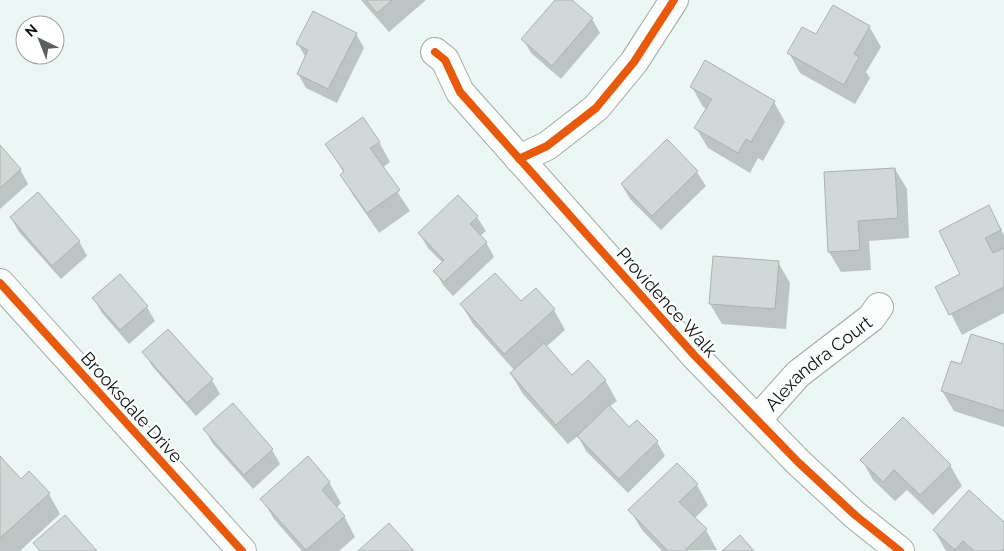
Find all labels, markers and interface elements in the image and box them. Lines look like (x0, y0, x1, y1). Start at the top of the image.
north arrow (15, 15, 65, 65)
text: N (22, 21, 40, 40)
street label: Providence Walk (612, 243, 722, 361)
street label: Alexandra Court (760, 311, 876, 415)
street label: Brooksdale Drive (77, 347, 187, 467)

